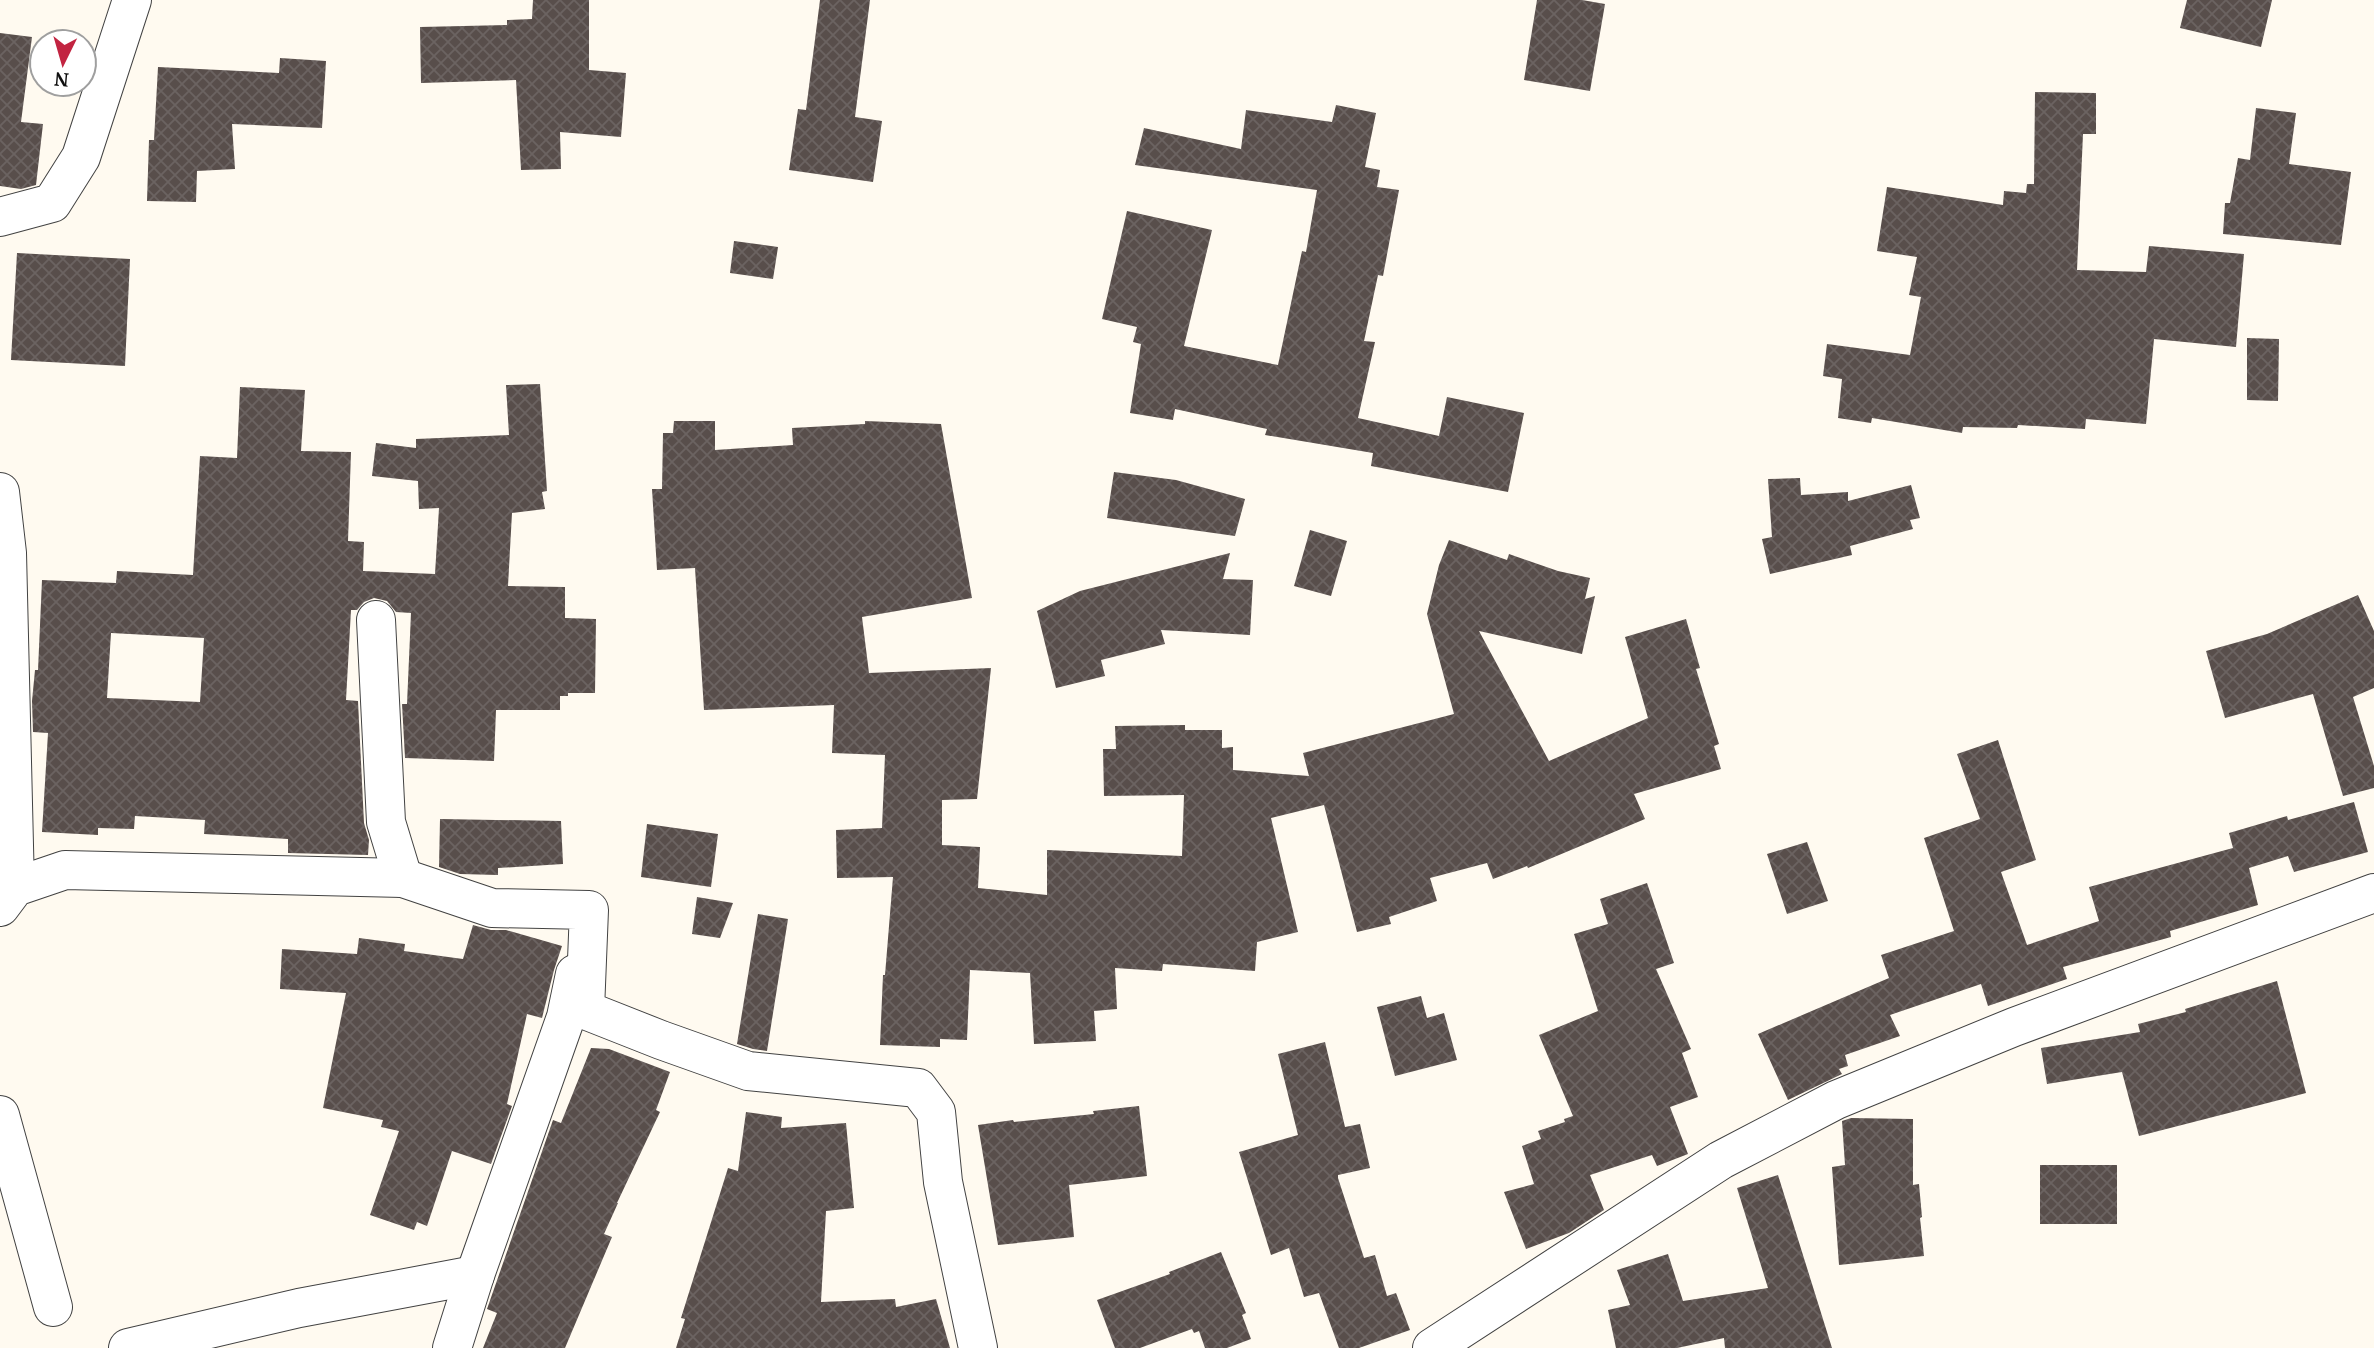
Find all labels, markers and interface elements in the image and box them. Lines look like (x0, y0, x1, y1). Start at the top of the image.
north arrow (28, 28, 98, 98)
text: N (53, 67, 70, 94)

